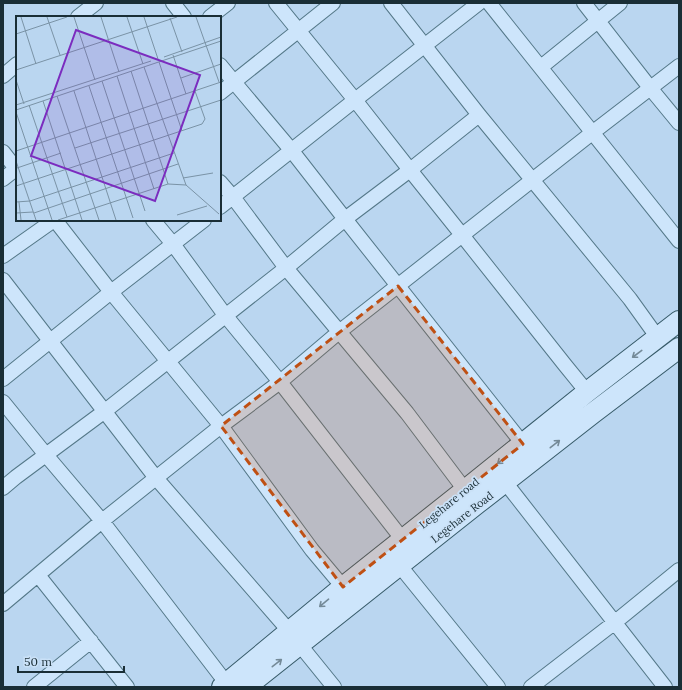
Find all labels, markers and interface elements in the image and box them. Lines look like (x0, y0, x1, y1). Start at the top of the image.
inset map (16, 16, 221, 221)
one-way arrow (632, 350, 643, 358)
one-way arrow (549, 439, 560, 448)
one-way arrow (497, 456, 508, 465)
street label: Legehare road (416, 474, 482, 532)
street label: Legehare Road (428, 488, 496, 546)
one-way arrow (319, 599, 330, 608)
scale bar (18, 648, 124, 674)
text: 50 m (24, 654, 52, 669)
one-way arrow (271, 659, 282, 667)

